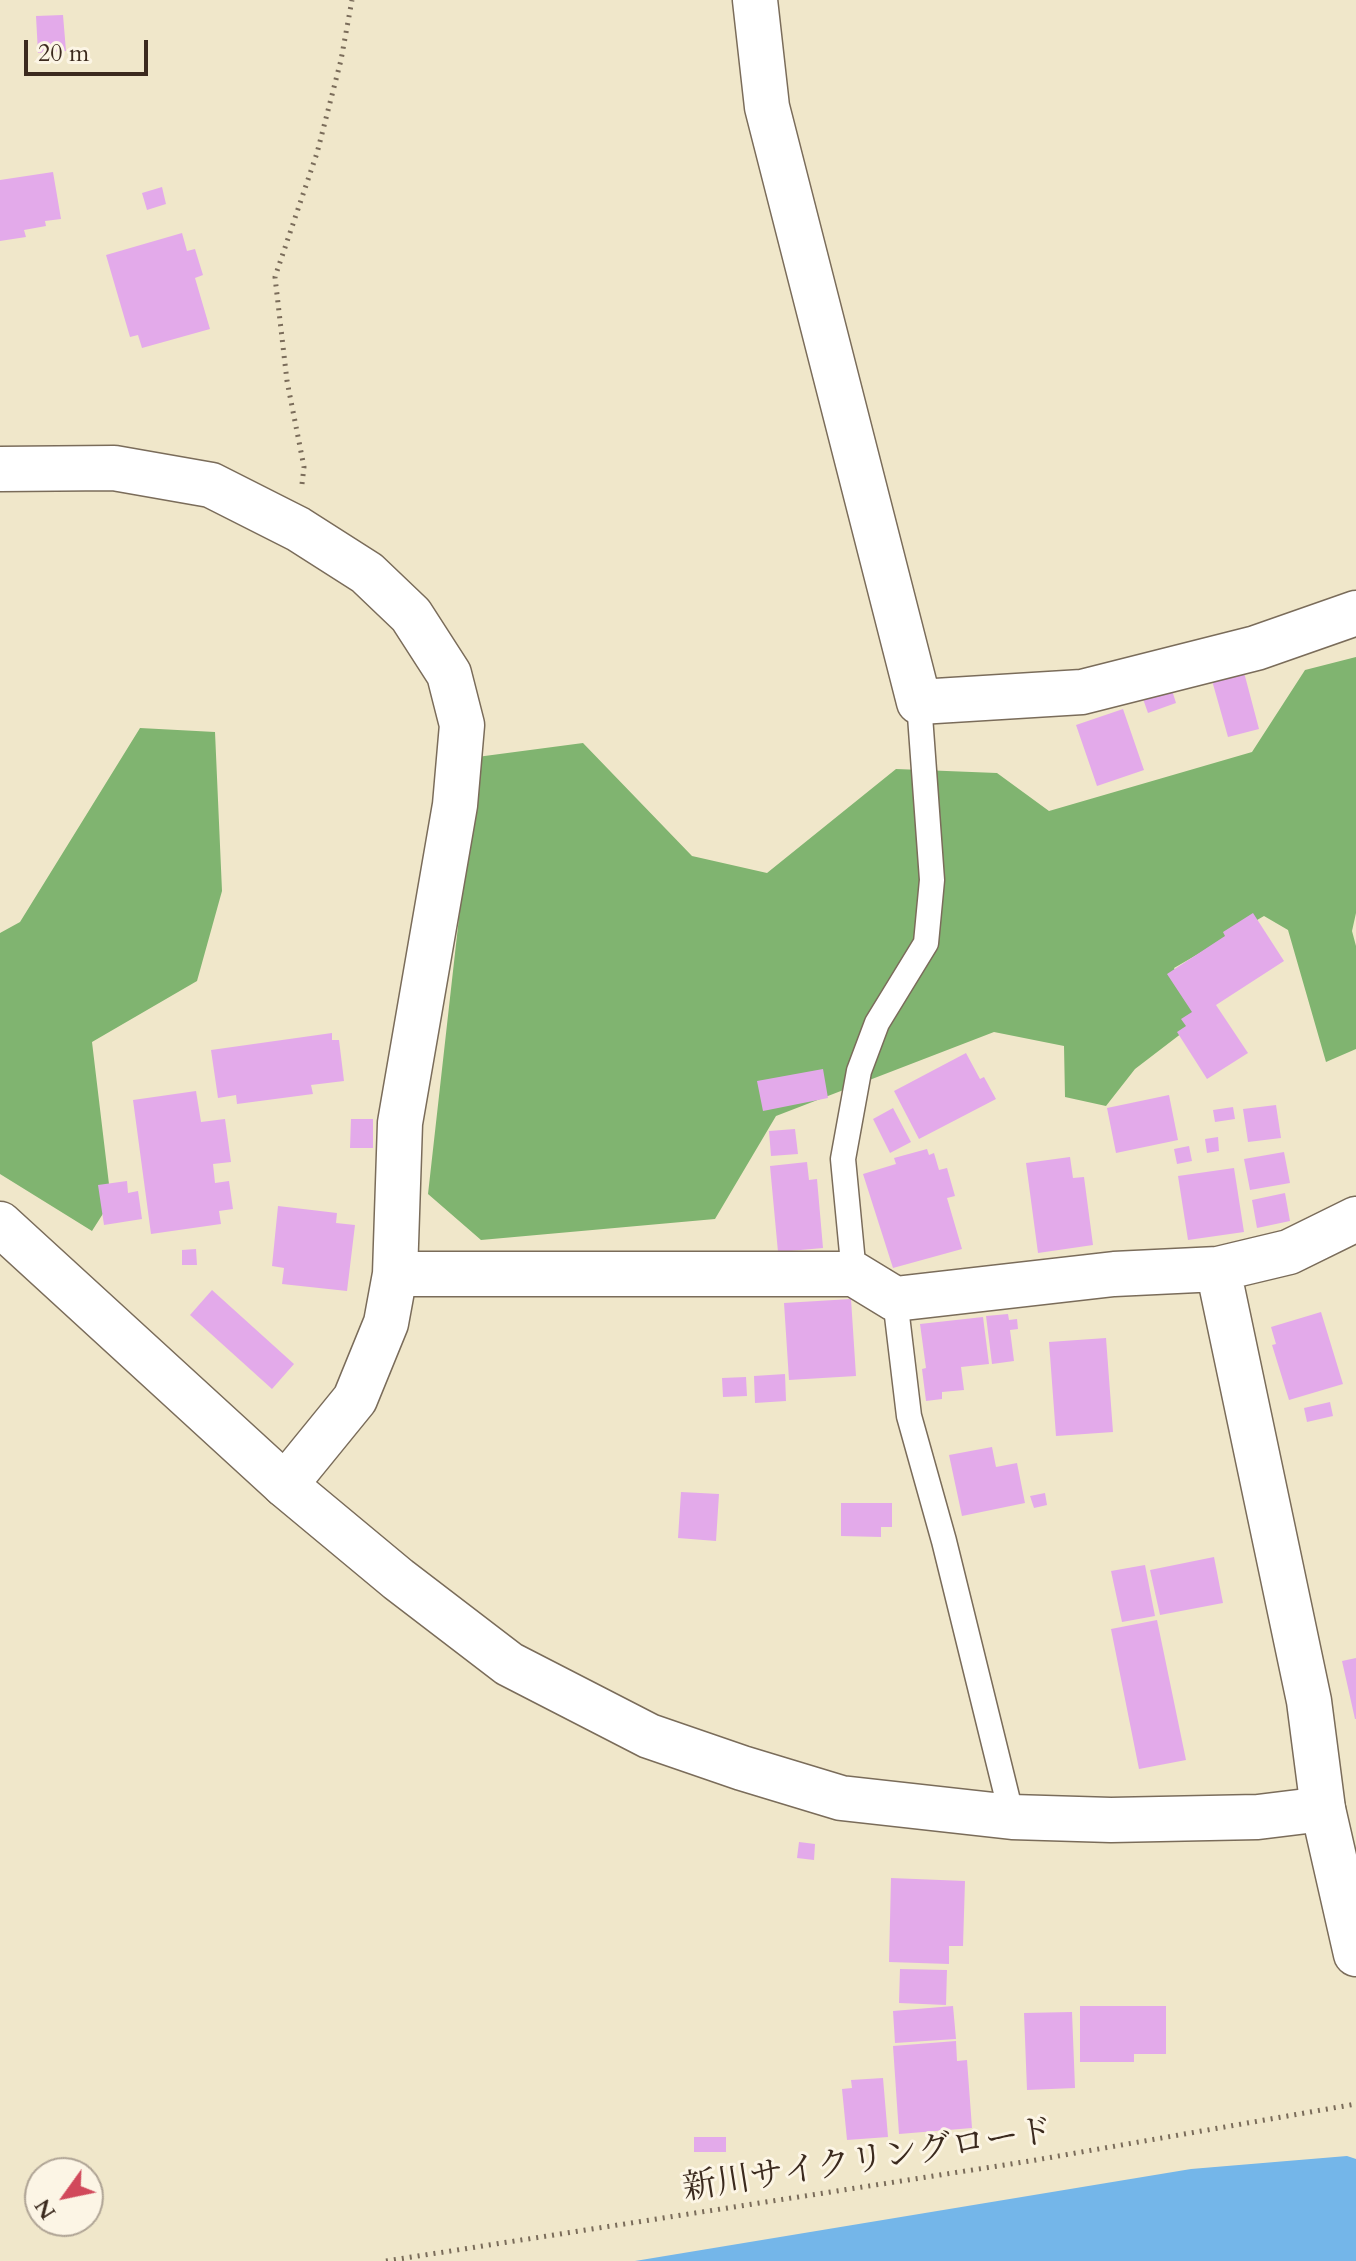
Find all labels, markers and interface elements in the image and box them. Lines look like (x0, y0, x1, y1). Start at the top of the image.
scale bar (28, 24, 152, 74)
text: 20 m (38, 37, 89, 70)
street label: 新川サイクリングロード (680, 2113, 1056, 2211)
north arrow (24, 2157, 104, 2237)
text: N (28, 2193, 63, 2225)

